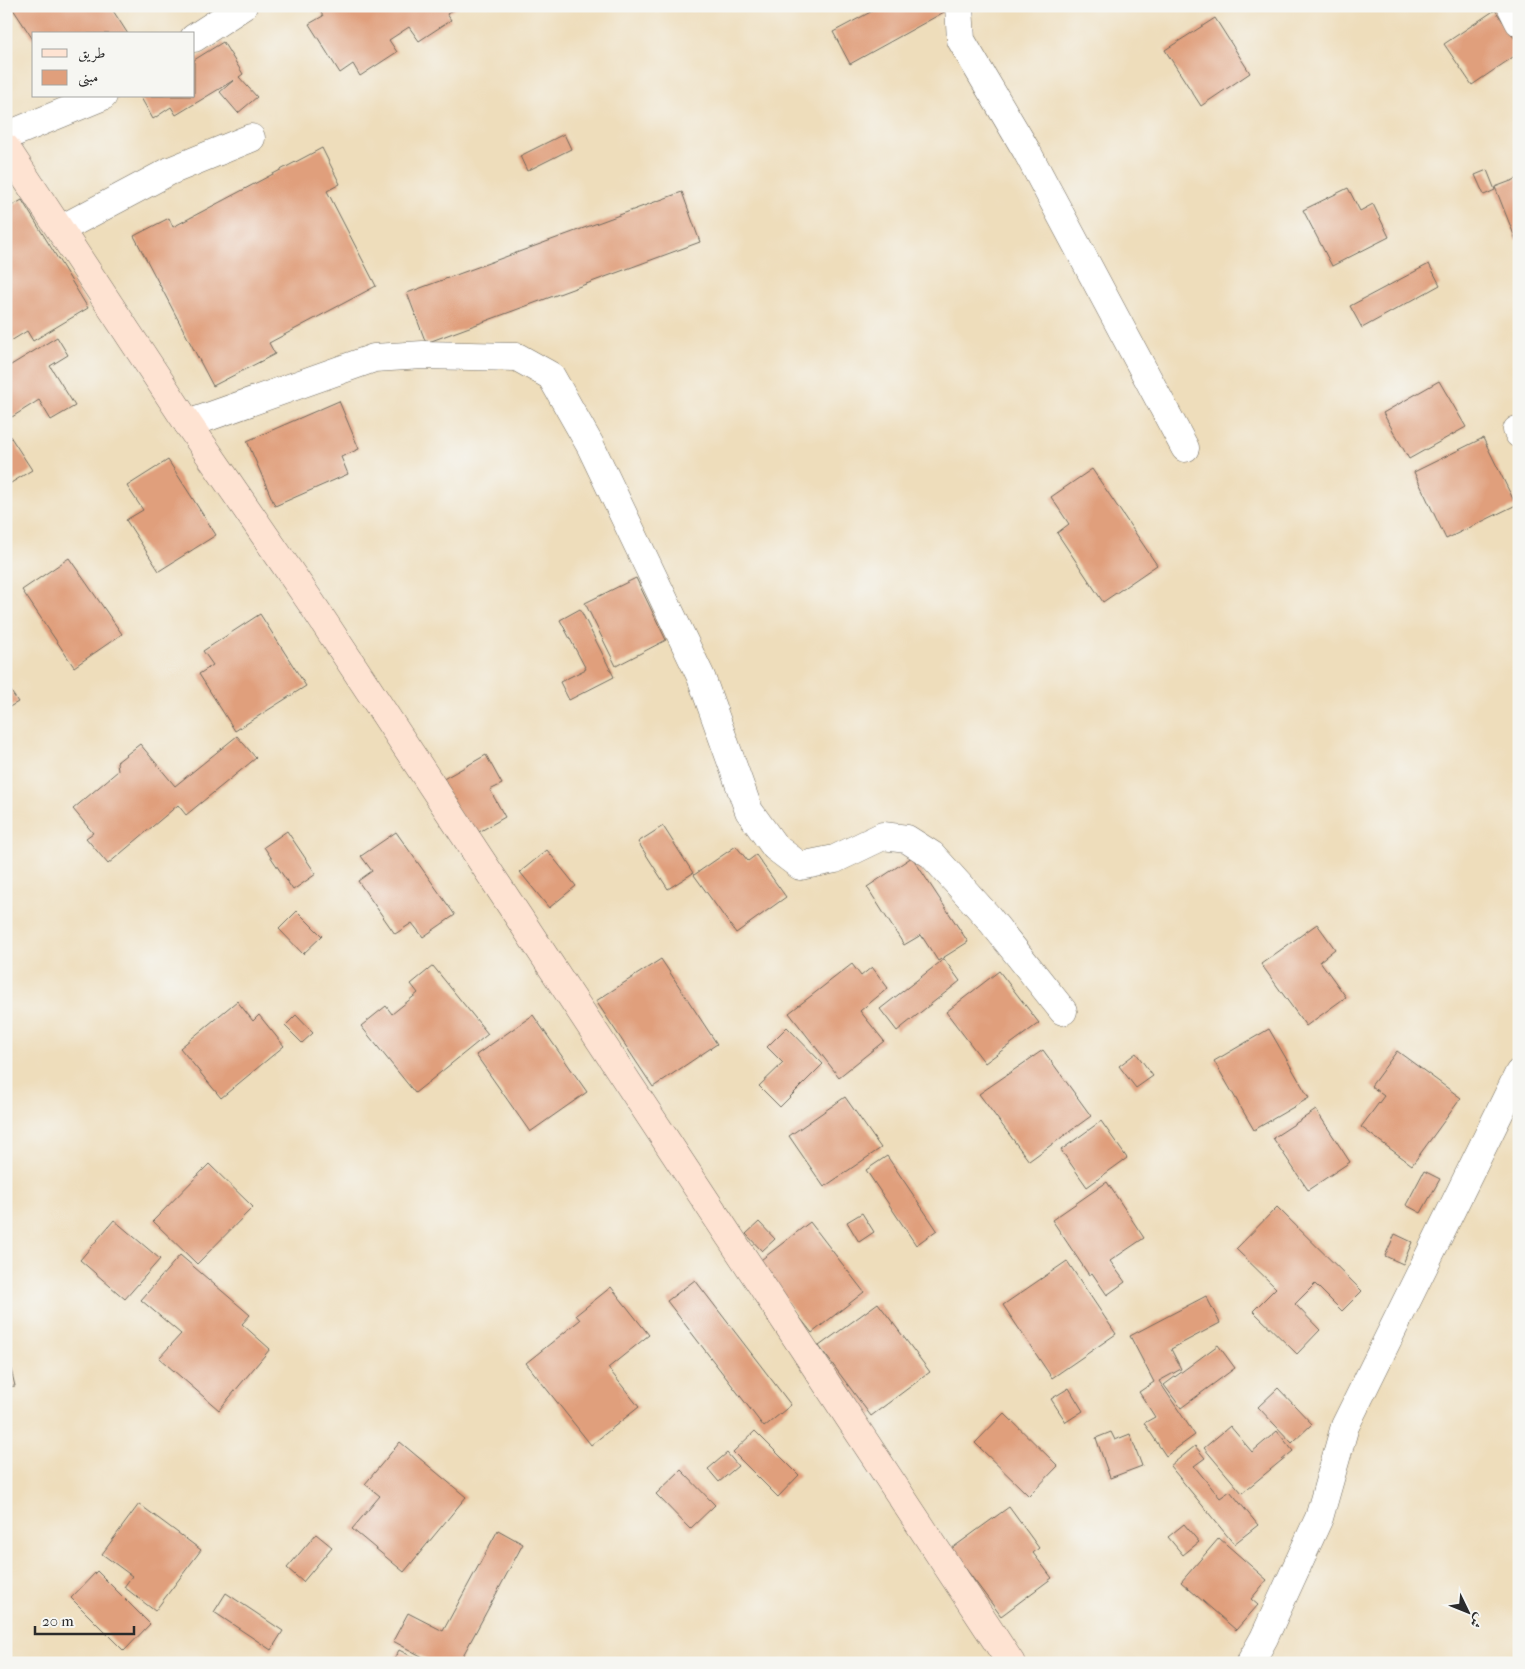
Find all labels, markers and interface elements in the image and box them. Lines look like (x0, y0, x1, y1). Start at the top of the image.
legend (32, 32, 195, 98)
text: طريق (78, 44, 105, 63)
text: مبنى (78, 68, 98, 88)
north arrow (1442, 1586, 1492, 1636)
scale bar (35, 1604, 134, 1636)
text: ش (1466, 1610, 1488, 1631)
text: 20 m (42, 1612, 74, 1630)

